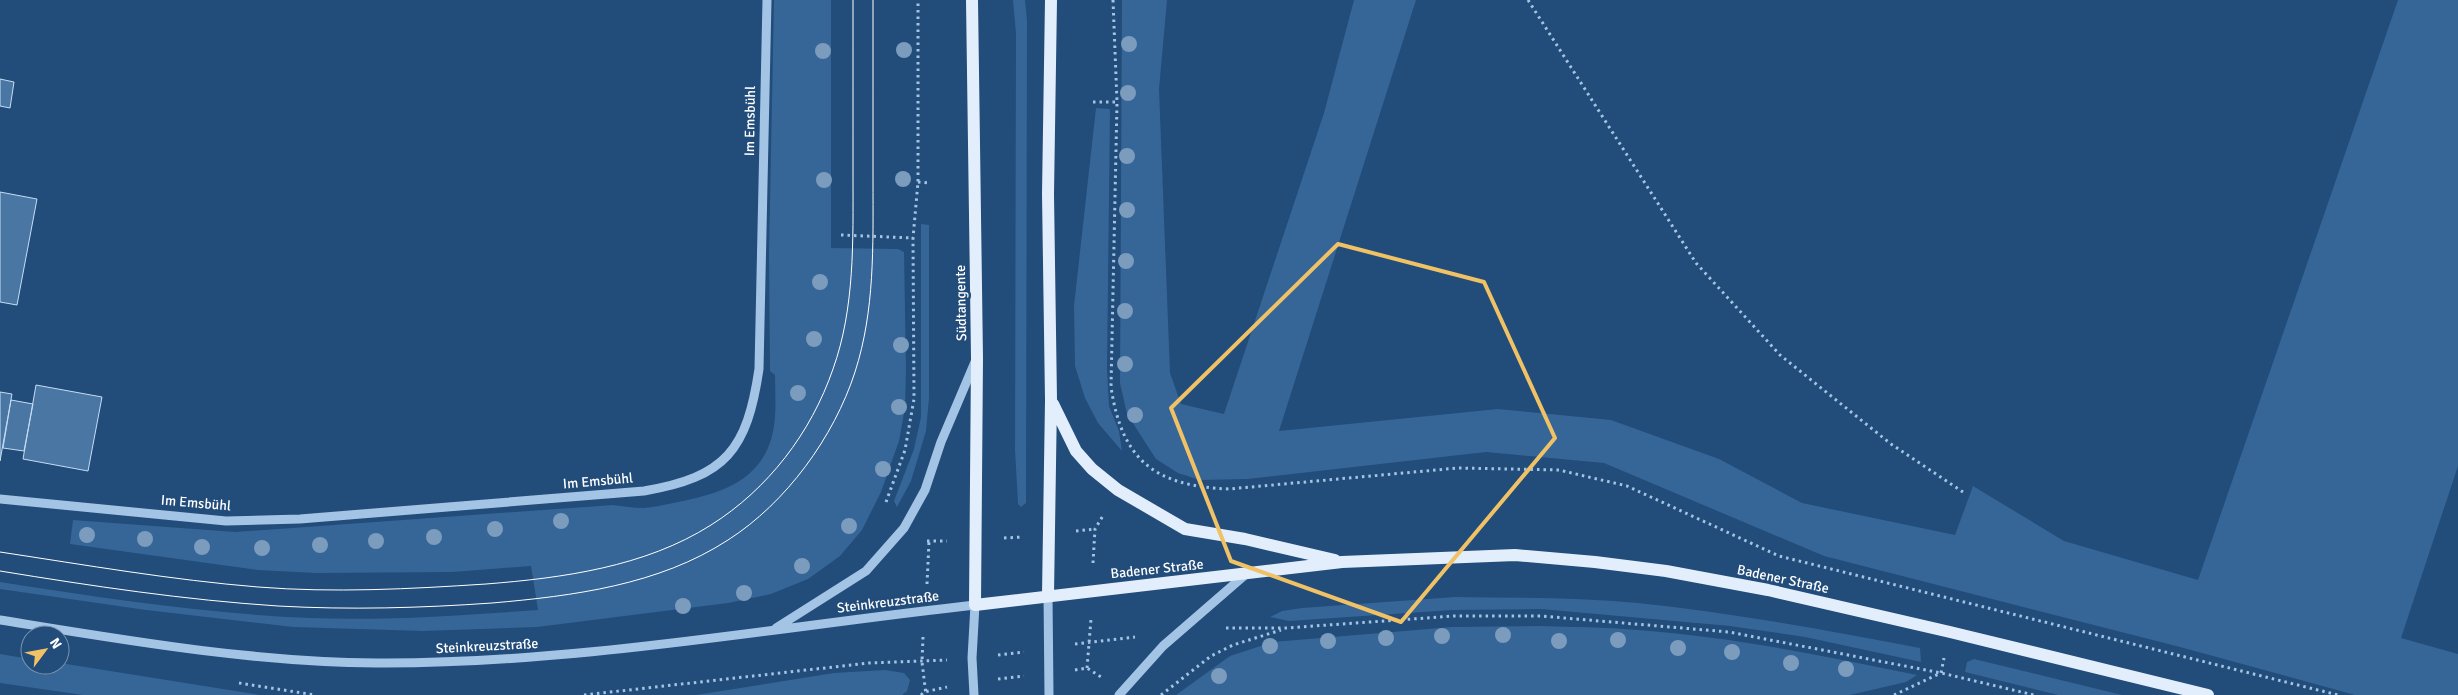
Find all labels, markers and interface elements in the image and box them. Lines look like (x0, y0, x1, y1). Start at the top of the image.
street label: Im Emsbühl (741, 86, 759, 156)
street label: Südtangente (952, 265, 970, 341)
street label: Im Emsbühl (562, 469, 634, 493)
street label: Im Emsbühl (160, 491, 232, 515)
street label: Badener Straße (1110, 556, 1204, 582)
street label: Badener Straße (1736, 561, 1830, 597)
street label: Steinkreuzstraße (836, 587, 940, 617)
north arrow (20, 625, 70, 675)
text: N (46, 635, 65, 652)
street label: Steinkreuzstraße (435, 635, 539, 657)

